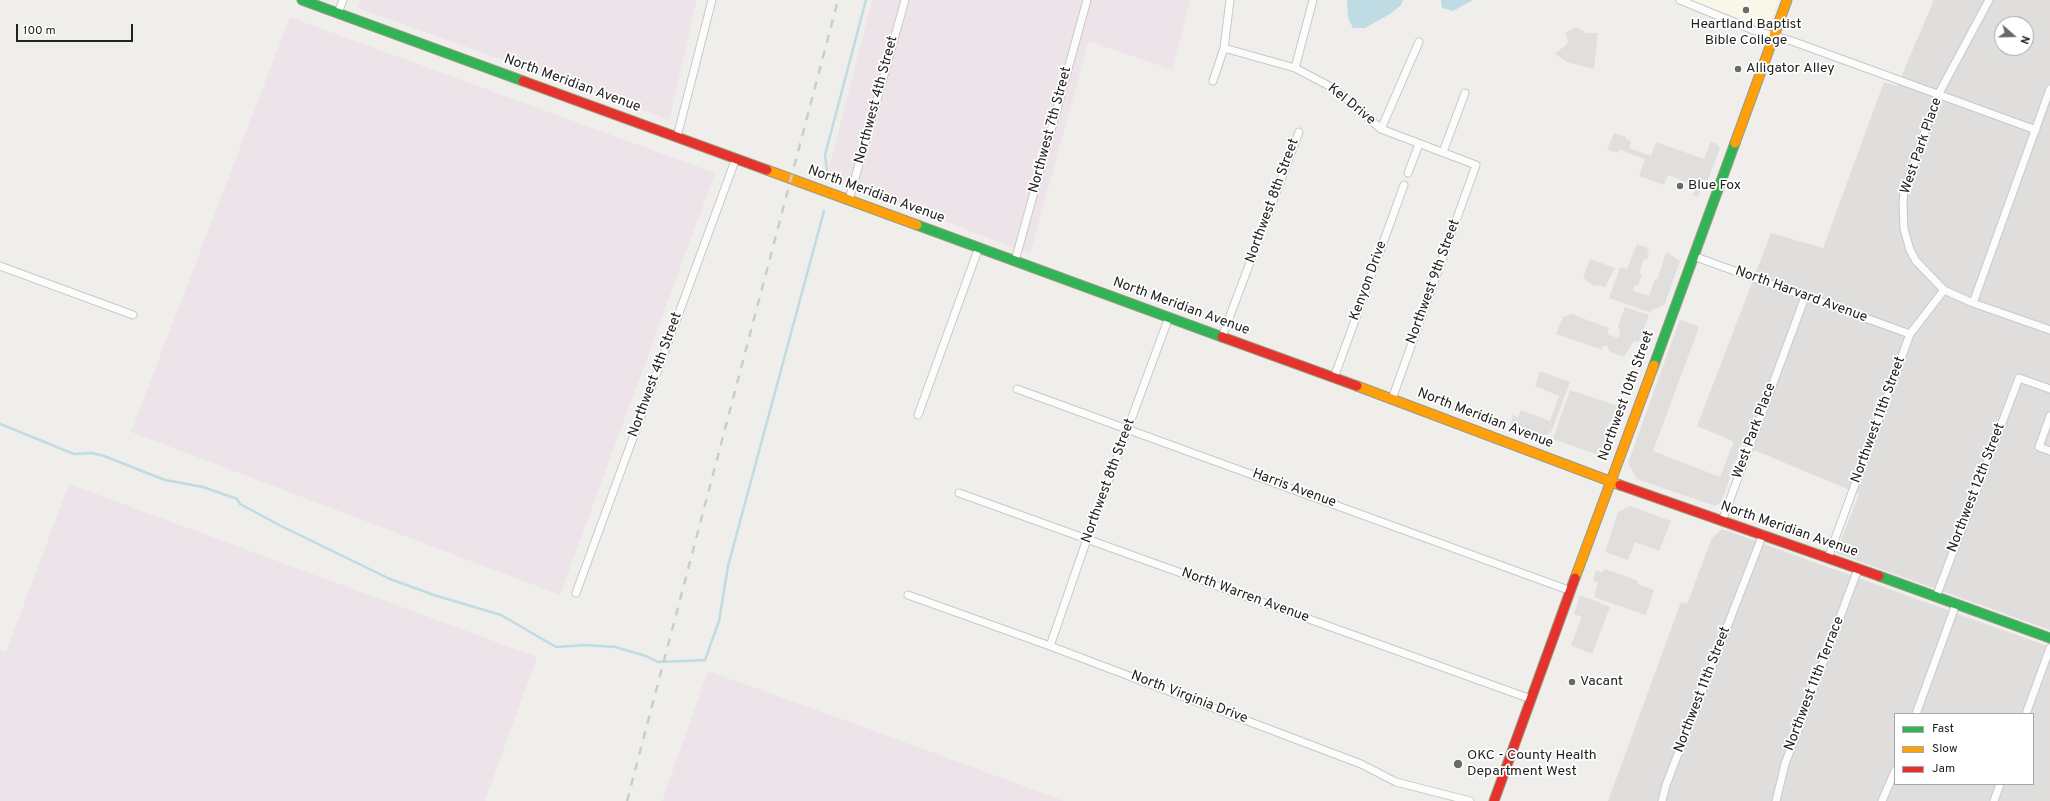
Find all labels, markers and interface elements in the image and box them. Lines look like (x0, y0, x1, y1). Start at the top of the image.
marker: Heartland Baptist Bible College (1741, 5, 1751, 15)
scale bar (18, 16, 135, 42)
north arrow (1994, 16, 2034, 56)
place label: Heartland Baptist Bible College (1691, 17, 1801, 50)
text: 100 m (23, 23, 56, 39)
street label: Northwest 4th Street (852, 34, 902, 166)
text: N (2016, 34, 2032, 46)
street label: North Meridian Avenue (501, 51, 643, 117)
place label: Alligator Alley (1746, 61, 1835, 77)
marker: Alligator Alley (1733, 64, 1743, 74)
street label: Northwest 7th Street (1026, 65, 1076, 195)
street label: Kel Drive (1324, 81, 1378, 129)
street label: West Park Place (1898, 96, 1946, 196)
street label: Northwest 8th Street (1243, 136, 1303, 266)
street label: North Meridian Avenue (805, 162, 947, 228)
place label: Blue Fox (1688, 178, 1741, 194)
marker: Blue Fox (1675, 181, 1685, 191)
street label: Northwest 9th Street (1404, 217, 1464, 347)
street label: Kenyon Drive (1347, 239, 1391, 323)
street label: North Harvard Avenue (1733, 263, 1869, 327)
street label: North Meridian Avenue (1110, 274, 1252, 340)
street label: Northwest 4th Street (626, 310, 686, 440)
street label: Northwest 10th Street (1596, 329, 1658, 463)
street label: Northwest 11th Street (1848, 354, 1910, 486)
street label: West Park Place (1730, 381, 1780, 481)
street label: North Meridian Avenue (1415, 385, 1555, 453)
street label: Northwest 8th Street (1079, 416, 1139, 546)
street label: Northwest 12th Street (1945, 421, 2009, 555)
street label: Harris Avenue (1250, 466, 1338, 512)
street label: North Meridian Avenue (1718, 499, 1860, 561)
street label: North Warren Avenue (1179, 565, 1311, 627)
street label: Northwest 11th Terrace (1782, 615, 1848, 753)
street label: Northwest 11th Street (1671, 625, 1735, 755)
street label: North Virginia Drive (1128, 668, 1250, 728)
place label: Vacant (1580, 674, 1623, 690)
marker: Vacant (1567, 677, 1577, 687)
legend (1894, 713, 2034, 785)
text: Fast (1932, 721, 1954, 737)
text: Slow (1932, 741, 1958, 757)
place label: OKC - County Health Department West (1467, 748, 1597, 780)
marker: OKC - County Health Department West (1452, 758, 1464, 770)
text: Jam (1932, 761, 1955, 777)

